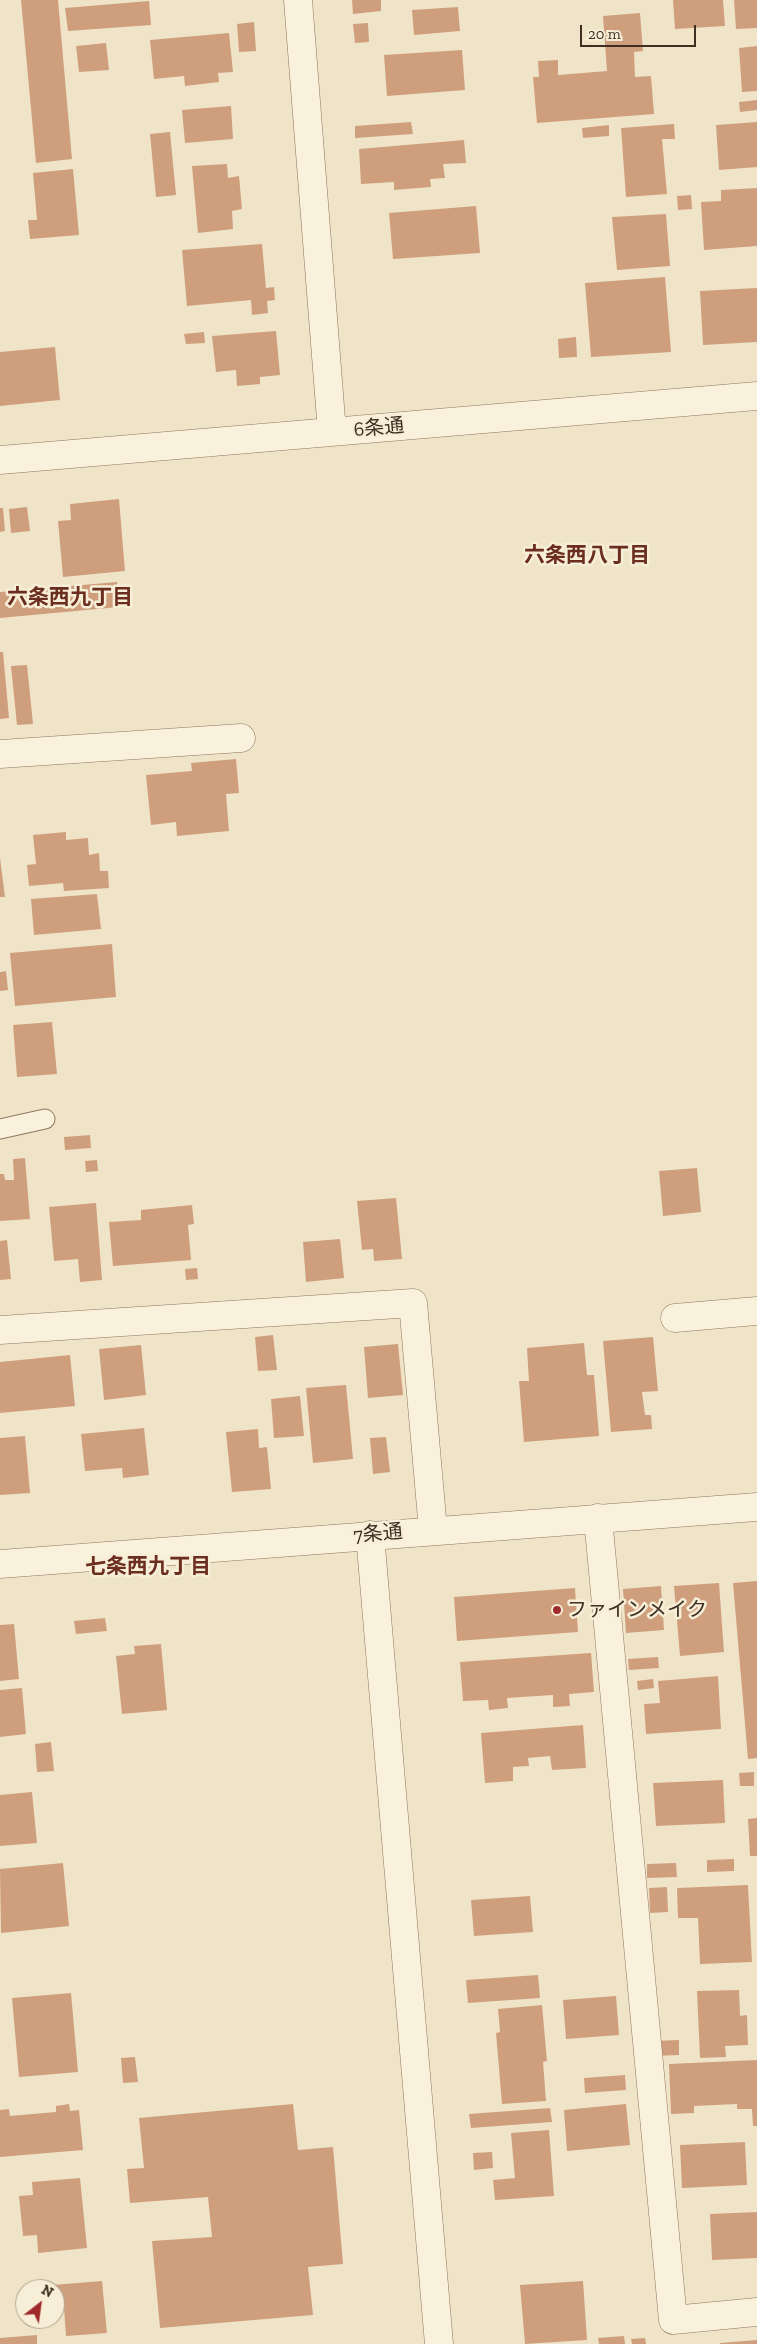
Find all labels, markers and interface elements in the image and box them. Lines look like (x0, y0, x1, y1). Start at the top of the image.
scale bar (582, 15, 698, 47)
text: 20 m (588, 25, 621, 43)
street label: 6条通 (353, 414, 405, 442)
district label: 六条西八丁目 (524, 543, 650, 569)
district label: 六条西九丁目 (7, 585, 133, 611)
street label: 7条通 (352, 1520, 404, 1548)
district label: 七条西九丁目 (85, 1554, 211, 1580)
place label: ファインメイク (567, 1598, 707, 1622)
marker: ファインメイク (551, 1604, 563, 1616)
north arrow (15, 2279, 65, 2329)
text: N (38, 2281, 56, 2301)

